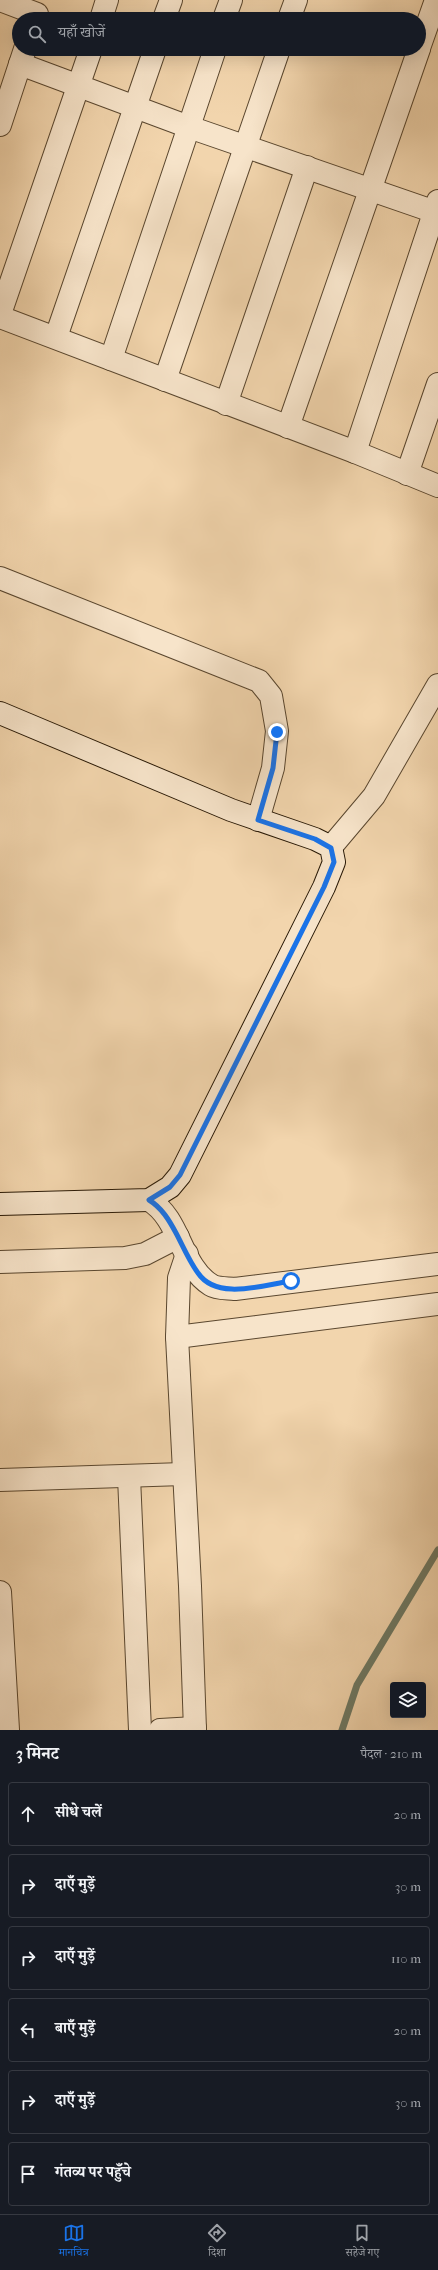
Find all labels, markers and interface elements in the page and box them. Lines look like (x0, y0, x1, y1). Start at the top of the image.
search box (12, 12, 426, 56)
icon: search (26, 23, 48, 45)
text: यहाँ खोजें (58, 23, 105, 41)
route end (268, 723, 286, 741)
route start (282, 1272, 300, 1290)
map controls (390, 1682, 426, 1718)
button: layers (390, 1682, 426, 1718)
text: 3 मिनट (16, 1743, 59, 1763)
text: पैदल · 210 m (361, 1746, 422, 1761)
icon: ahead (17, 1803, 39, 1825)
text: सीधे चलें (55, 1803, 102, 1821)
text: 20 m (394, 1807, 421, 1822)
icon: right (17, 1875, 39, 1897)
text: दाएँ मुड़ें (55, 1875, 95, 1893)
text: 30 m (395, 1879, 421, 1894)
icon: right (17, 1947, 39, 1969)
text: दाएँ मुड़ें (55, 1947, 95, 1965)
text: 110 m (391, 1951, 421, 1966)
icon: left (17, 2019, 39, 2041)
text: बाएँ मुड़ें (55, 2019, 95, 2037)
text: 20 m (394, 2023, 421, 2038)
icon: right (17, 2091, 39, 2113)
text: दाएँ मुड़ें (55, 2091, 95, 2109)
text: 30 m (395, 2095, 421, 2110)
icon: arrive (17, 2163, 39, 2185)
text: गंतव्य पर पहुँचे (55, 2163, 131, 2181)
tab: मानचित्र (59, 2222, 89, 2263)
tab: दिशा (206, 2222, 228, 2263)
tab: सहेजे गए (346, 2222, 379, 2263)

